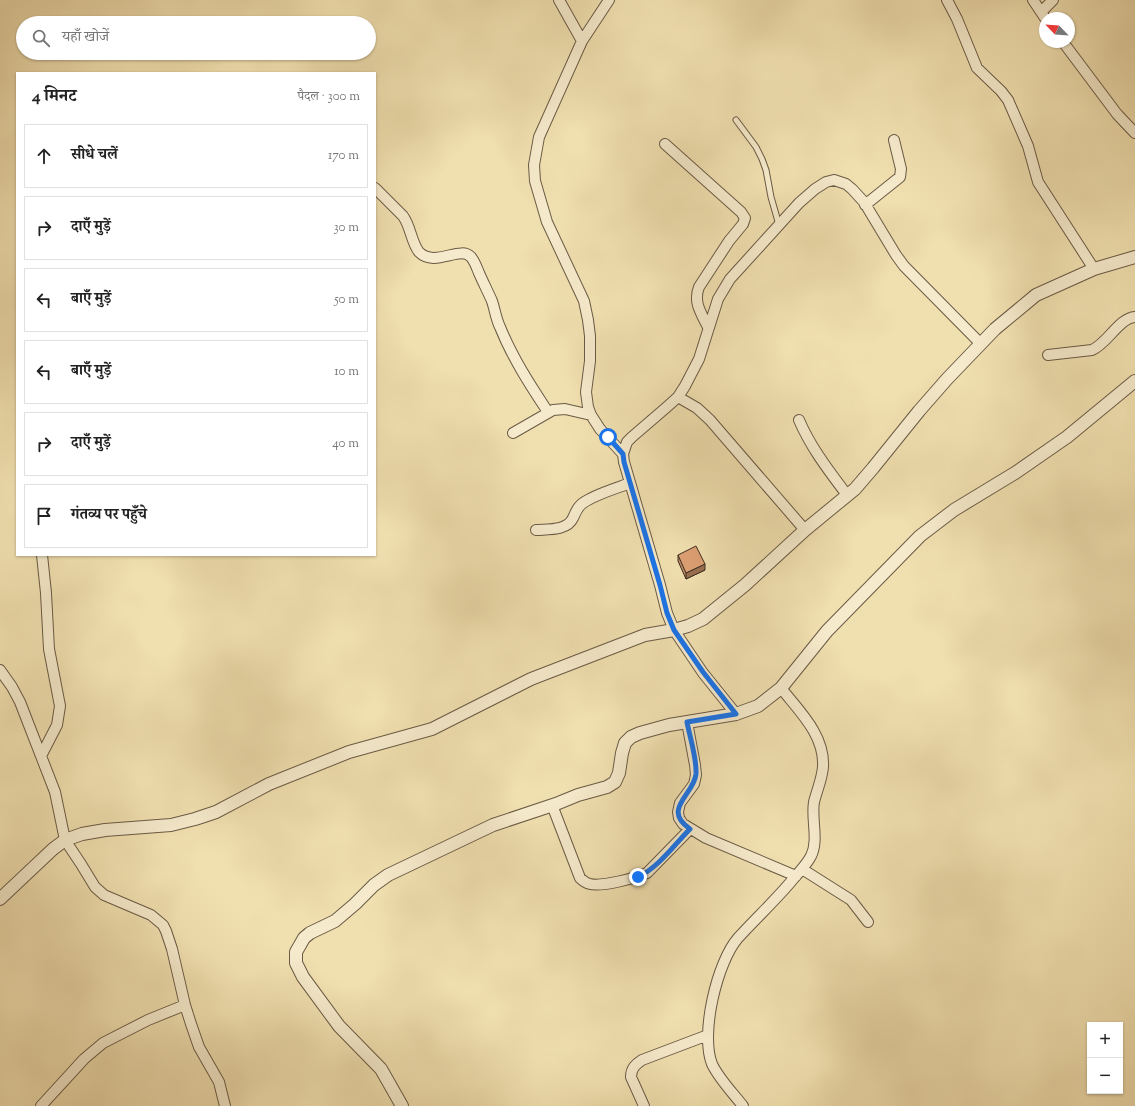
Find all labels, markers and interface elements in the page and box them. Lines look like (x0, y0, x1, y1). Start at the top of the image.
north arrow (1039, 12, 1075, 48)
search box (16, 16, 376, 60)
icon: search (30, 27, 52, 49)
text: यहाँ खोजें (62, 27, 109, 48)
text: 4 मिनट (32, 85, 76, 109)
text: पैदल · 300 m (298, 88, 360, 106)
icon: ahead (33, 145, 55, 167)
text: सीधे चलें (71, 145, 118, 166)
text: 170 m (328, 147, 359, 165)
icon: right (33, 217, 55, 239)
text: दाएँ मुड़ें (71, 217, 111, 238)
text: 30 m (333, 219, 359, 237)
icon: left (33, 289, 55, 311)
text: बाएँ मुड़ें (71, 289, 111, 310)
text: 50 m (334, 291, 359, 309)
icon: left (33, 361, 55, 383)
text: बाएँ मुड़ें (71, 361, 111, 382)
text: 10 m (334, 363, 359, 381)
route start (599, 428, 617, 446)
icon: right (33, 433, 55, 455)
text: दाएँ मुड़ें (71, 433, 111, 454)
text: 40 m (332, 435, 359, 453)
icon: arrive (33, 505, 55, 527)
text: गंतव्य पर पहुँचे (71, 505, 147, 526)
route end (629, 868, 647, 886)
map controls (1087, 1022, 1123, 1094)
button: + (1087, 1022, 1123, 1058)
button: − (1087, 1058, 1123, 1094)

